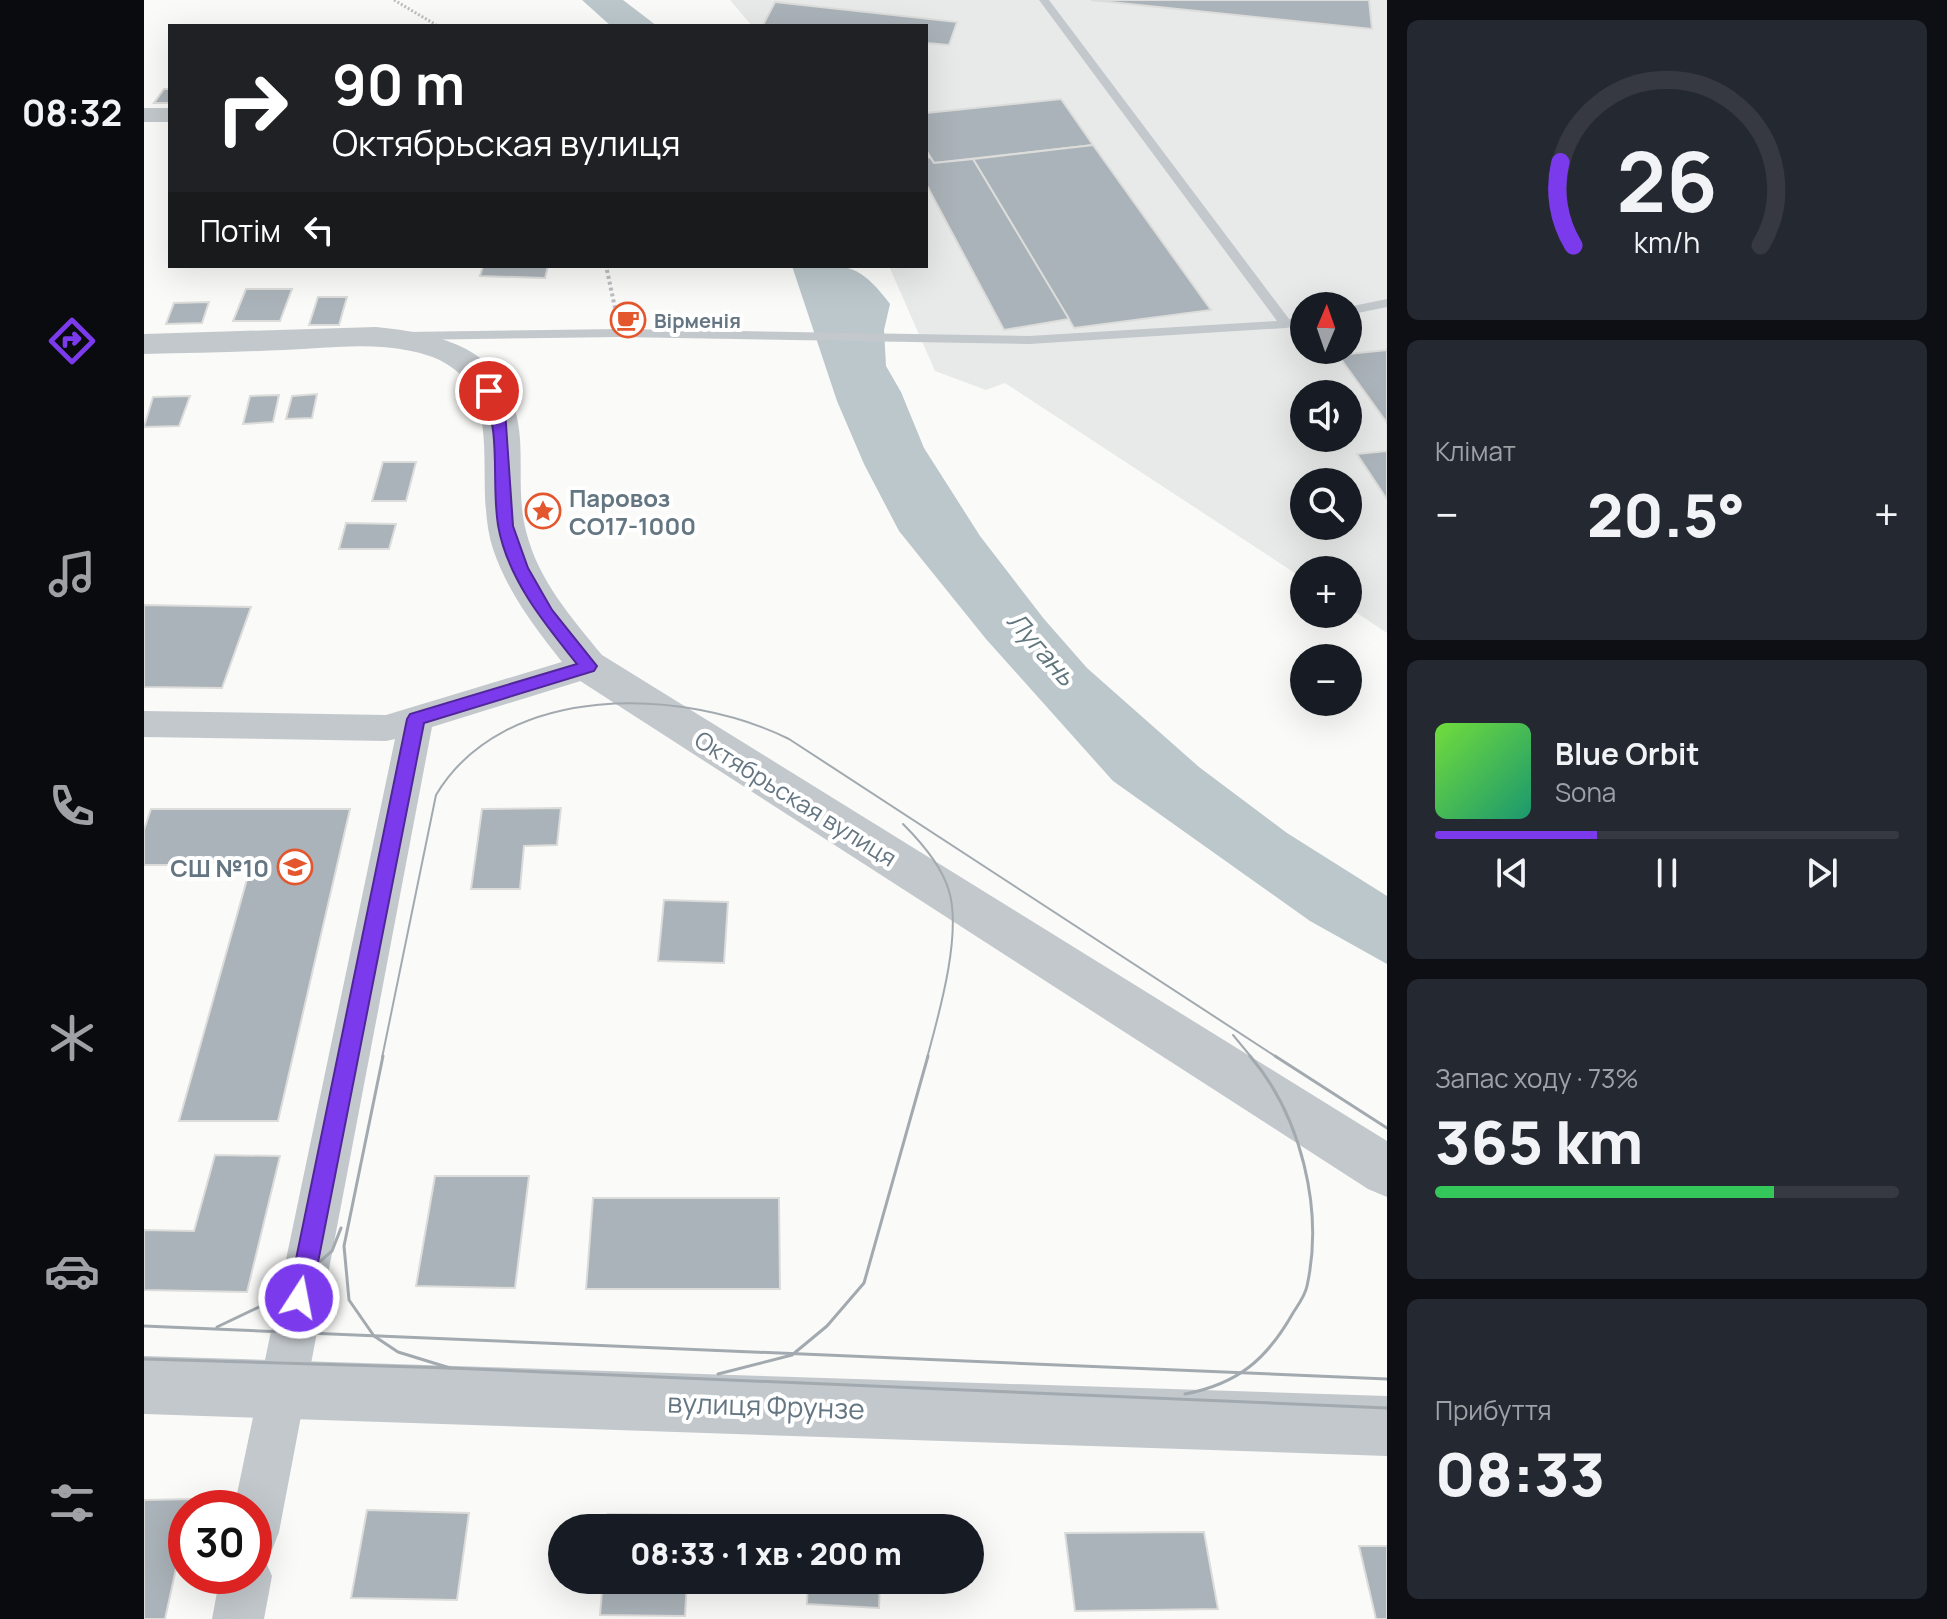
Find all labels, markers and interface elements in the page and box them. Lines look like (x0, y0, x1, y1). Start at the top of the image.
text: 90 m (332, 45, 465, 122)
icon: right (200, 56, 304, 160)
text: 08:32 (22, 88, 122, 137)
text: Октябрьская вулиця (332, 118, 681, 167)
text: 26 (1616, 122, 1718, 236)
icon: left (297, 208, 341, 252)
text: Потім (200, 210, 281, 251)
text: km/h (1634, 223, 1700, 262)
north arrow (1290, 292, 1362, 364)
map controls (1290, 292, 1362, 716)
cafe icon: Вірменія (609, 301, 647, 339)
place label: Вірменія (654, 307, 741, 334)
icon: directions (44, 313, 100, 369)
pin (455, 357, 523, 425)
icon: arrive (467, 369, 511, 413)
button: sound (1290, 380, 1362, 452)
text: Клімат (1435, 433, 1516, 469)
button: search (1290, 468, 1362, 540)
text: 20.5° (1587, 473, 1745, 555)
place label: Паровоз СО17-1000 (569, 481, 696, 542)
text: − (1435, 484, 1459, 544)
text: + (1874, 484, 1899, 544)
place icon: Паровоз СО17-1000 (524, 492, 562, 530)
icon: music (44, 546, 100, 602)
button: + (1290, 556, 1362, 628)
water label: Лугань (1000, 603, 1085, 694)
button: − (1290, 644, 1362, 716)
street label: Октябрьская вулиця (689, 722, 903, 874)
text: Blue Orbit (1555, 733, 1700, 774)
text: Sona (1555, 774, 1616, 810)
icon: phone (44, 778, 100, 834)
school or university icon: СШ №10 (276, 848, 314, 886)
place label: СШ №10 (170, 851, 269, 884)
icon: previous (1490, 851, 1534, 895)
icon: pause (1645, 851, 1689, 895)
icon: next (1800, 851, 1844, 895)
icon: climate (44, 1010, 100, 1066)
text: Запас ходу · 73% (1435, 1060, 1639, 1096)
text: 365 km (1435, 1100, 1643, 1182)
icon: car (44, 1243, 100, 1299)
position arrow (257, 1256, 341, 1340)
street label: вулиця Фрунзе (667, 1383, 865, 1427)
text: Прибуття (1435, 1392, 1552, 1428)
text: 08:33 (1435, 1432, 1605, 1514)
icon: filters (44, 1475, 100, 1531)
speed limit sign: 30 (168, 1490, 272, 1594)
text: 08:33 · 1 хв · 200 m (630, 1533, 902, 1574)

